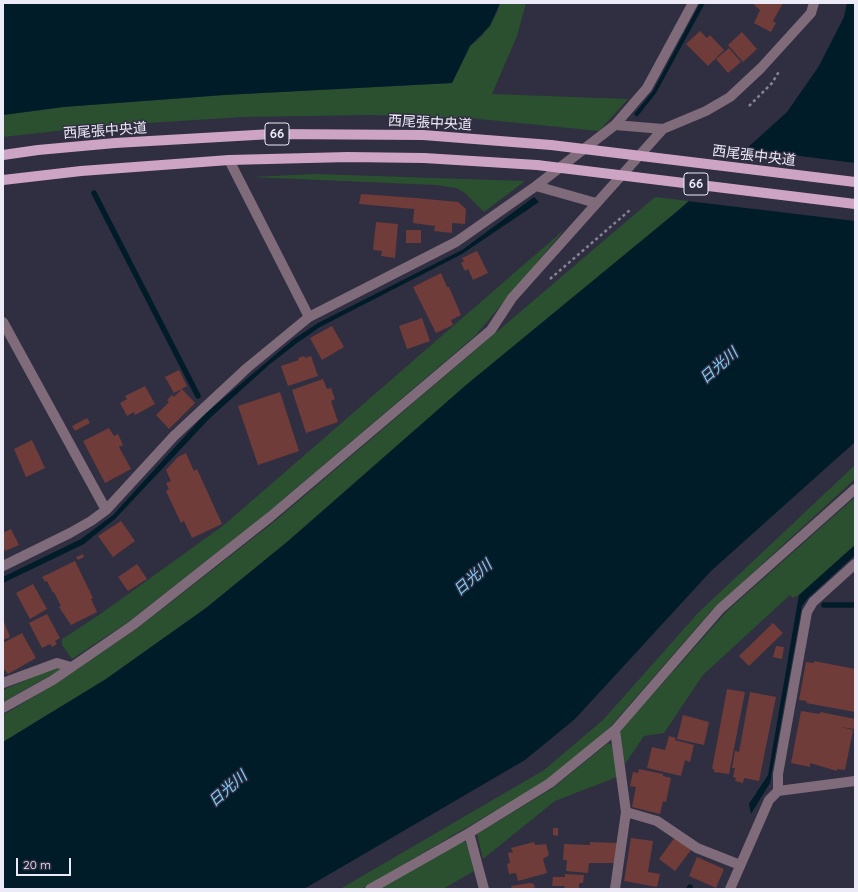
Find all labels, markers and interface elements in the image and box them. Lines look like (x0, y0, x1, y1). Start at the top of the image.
street label: 西尾張中央道 (388, 112, 472, 134)
street label: 西尾張中央道 (63, 120, 147, 142)
road number: 66 (265, 123, 289, 145)
street label: 西尾張中央道 (711, 143, 797, 169)
road number: 66 (684, 173, 708, 195)
water label: 日光川 (696, 344, 742, 388)
water label: 日光川 (450, 556, 496, 600)
water label: 日光川 (205, 767, 251, 811)
scale bar (18, 850, 73, 876)
text: 20 m (23, 857, 51, 872)

